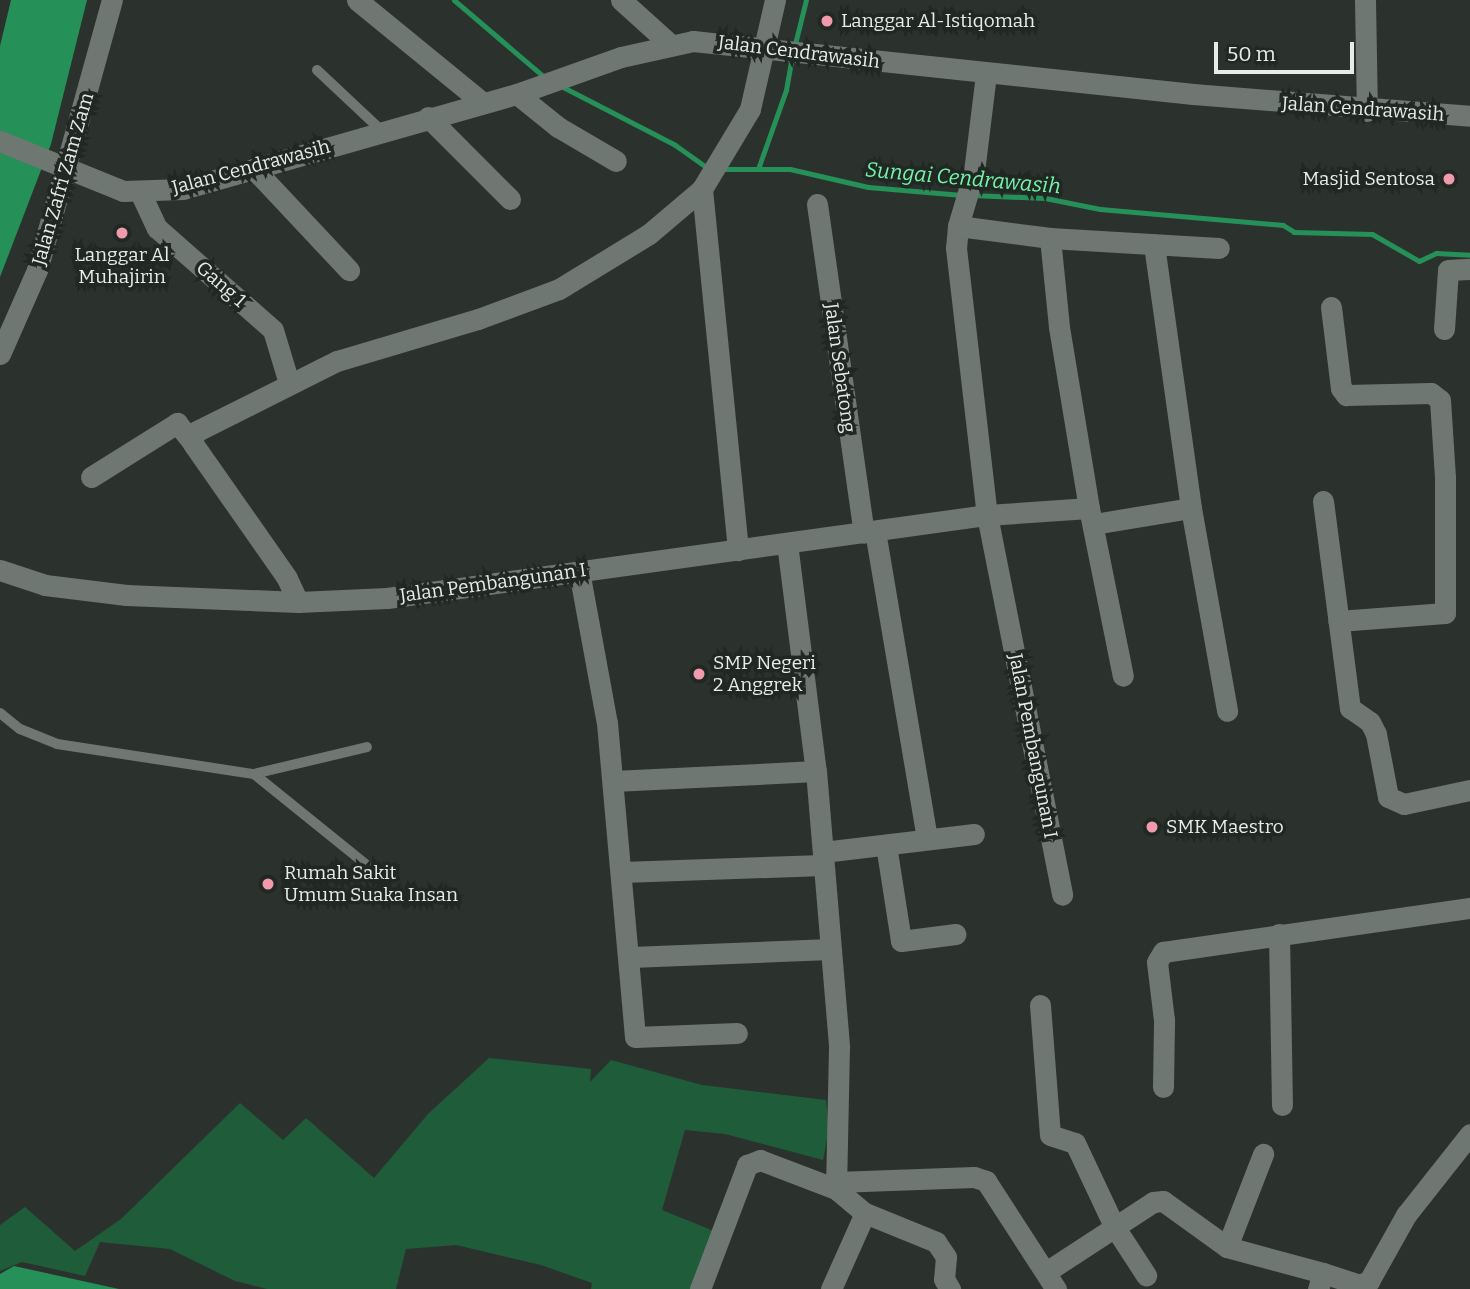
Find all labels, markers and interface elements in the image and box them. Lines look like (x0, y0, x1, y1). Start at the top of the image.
place label: Langgar Al-Istiqomah (841, 10, 1035, 32)
marker: Langgar Al-Istiqomah (819, 13, 835, 29)
scale bar (1218, 28, 1358, 72)
street label: Jalan Cendrawasih (717, 31, 881, 73)
text: 50 m (1227, 41, 1276, 67)
street label: Jalan Zafri Zam Zam (27, 90, 99, 268)
street label: Jalan Cendrawasih (1281, 92, 1445, 126)
street label: Jalan Cendrawasih (170, 135, 332, 199)
water label: Sungai Cendrawasih (864, 157, 1062, 199)
place label: Masjid Sentosa (1302, 168, 1435, 190)
marker: Masjid Sentosa (1441, 171, 1457, 187)
marker: Langgar Al Muhajirin (114, 225, 130, 241)
place label: Langgar Al Muhajirin (74, 244, 170, 288)
street label: Gang 1 (192, 256, 250, 312)
street label: Jalan Sebatong (820, 302, 860, 434)
street label: Jalan Pembangunan I (398, 559, 588, 607)
place label: SMP Negeri 2 Anggrek (713, 652, 816, 696)
street label: Jalan Pembangunan I (1004, 652, 1062, 840)
marker: SMP Negeri 2 Anggrek (691, 666, 707, 682)
place label: SMK Maestro (1166, 816, 1284, 838)
marker: SMK Maestro (1144, 819, 1160, 835)
place label: Rumah Sakit Umum Suaka Insan (284, 862, 458, 906)
marker: Rumah Sakit Umum Suaka Insan (258, 874, 278, 894)

